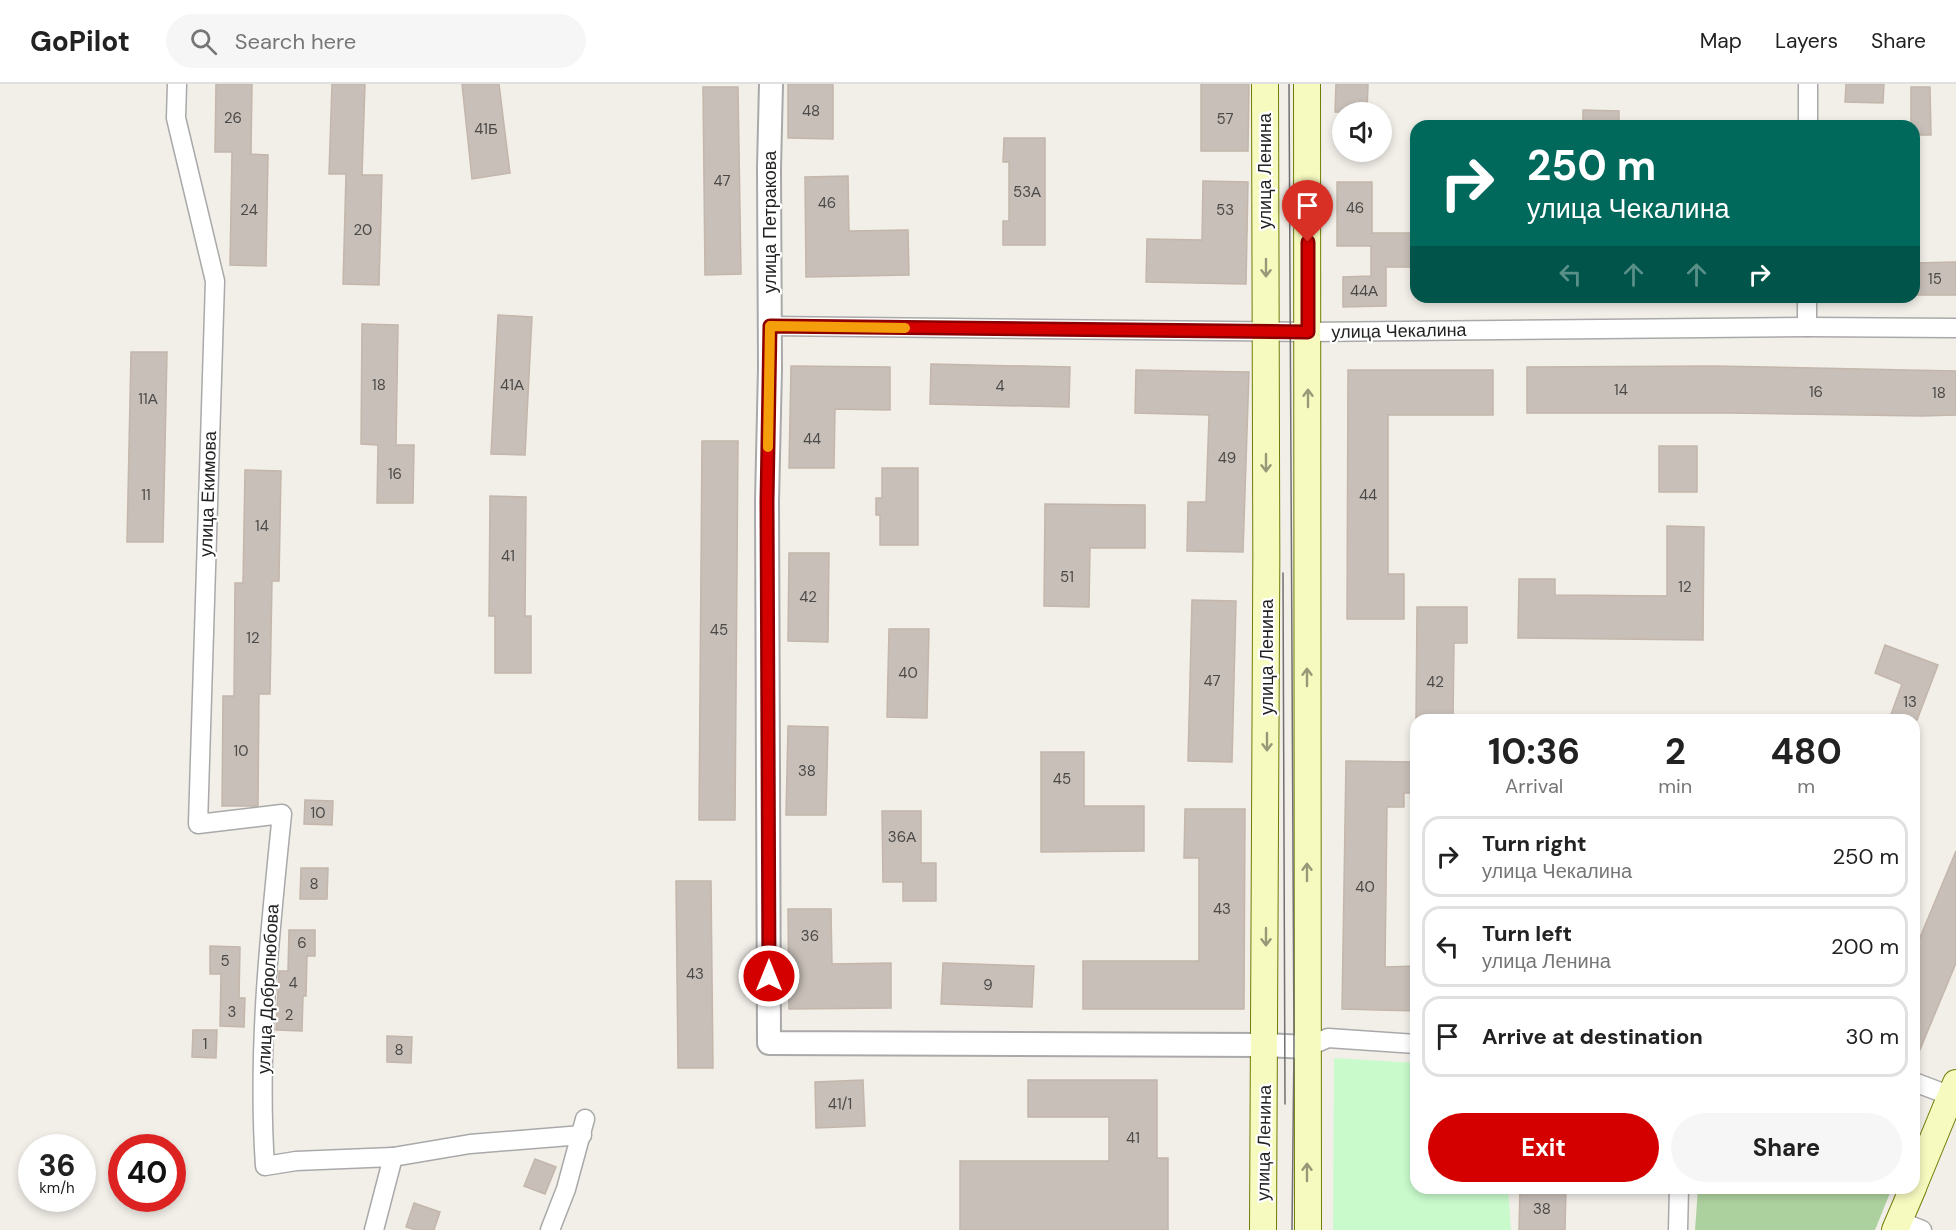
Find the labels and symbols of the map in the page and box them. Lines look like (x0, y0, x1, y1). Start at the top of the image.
house number: 48 (802, 101, 820, 121)
house number: 26 (224, 108, 242, 128)
house number: 57 (1217, 109, 1233, 129)
street label: улица Ленина (1253, 112, 1277, 229)
house number: 41Б (474, 119, 498, 139)
street label: улица Петракова (758, 150, 782, 293)
house number: 47 (713, 171, 731, 191)
pin (1282, 180, 1333, 242)
house number: 53А (1013, 182, 1041, 202)
house number: 46 (818, 193, 836, 213)
house number: 46 (1346, 198, 1364, 218)
house number: 24 (240, 200, 258, 220)
house number: 53 (1216, 200, 1234, 220)
house number: 20 (354, 220, 372, 240)
one-way arrow (1260, 258, 1271, 278)
house number: 15 (1928, 269, 1942, 289)
house number: 44А (1350, 281, 1378, 301)
street label: улица Чекалина (1331, 318, 1468, 344)
house number: 18 (372, 375, 386, 395)
house number: 41А (500, 375, 524, 395)
house number: 4 (995, 376, 1005, 396)
house number: 14 (1614, 380, 1628, 400)
house number: 16 (1809, 382, 1823, 402)
house number: 18 (1932, 383, 1946, 403)
one-way arrow (1302, 388, 1314, 408)
house number: 11А (138, 389, 158, 409)
house number: 44 (803, 429, 821, 449)
street label: улица Екимова (194, 430, 222, 557)
house number: 49 (1218, 448, 1236, 468)
one-way arrow (1261, 453, 1272, 473)
house number: 16 (388, 464, 402, 484)
house number: 11 (141, 485, 151, 505)
house number: 44 (1359, 485, 1377, 505)
house number: 14 (255, 516, 269, 536)
house number: 41 (501, 546, 515, 566)
house number: 51 (1060, 567, 1074, 587)
house number: 12 (1678, 577, 1692, 597)
house number: 42 (799, 587, 817, 607)
street label: улица Ленина (1255, 598, 1279, 715)
house number: 45 (710, 620, 728, 640)
house number: 12 (246, 628, 260, 648)
house number: 40 (898, 663, 918, 683)
one-way arrow (1301, 667, 1313, 687)
house number: 47 (1203, 671, 1221, 691)
house number: 42 (1426, 672, 1444, 692)
house number: 13 (1903, 692, 1917, 712)
one-way arrow (1261, 732, 1273, 752)
house number: 10 (234, 741, 248, 761)
house number: 38 (798, 761, 816, 781)
house number: 45 (1053, 769, 1071, 789)
house number: 10 (311, 803, 325, 823)
house number: 36А (888, 827, 916, 847)
one-way arrow (1301, 862, 1313, 882)
house number: 8 (309, 874, 319, 894)
house number: 40 (1355, 877, 1375, 897)
house number: 43 (1213, 899, 1231, 919)
street label: улица Добролюбова (252, 902, 284, 1075)
house number: 36 (801, 926, 819, 946)
one-way arrow (1260, 927, 1272, 947)
house number: 6 (297, 933, 307, 953)
position arrow (737, 944, 801, 1008)
house number: 5 (220, 951, 230, 971)
house number: 43 (686, 964, 704, 984)
house number: 4 (288, 973, 298, 993)
house number: 9 (983, 975, 993, 995)
house number: 3 (228, 1002, 236, 1022)
house number: 2 (285, 1005, 293, 1025)
house number: 1 (203, 1034, 207, 1054)
house number: 8 (394, 1040, 404, 1060)
street label: улица Ленина (1251, 1084, 1277, 1201)
house number: 41/1 (828, 1094, 852, 1114)
house number: 41 (1126, 1128, 1140, 1148)
speed limit sign: 40 (108, 1134, 186, 1212)
one-way arrow (1301, 1162, 1313, 1182)
house number: 38 (1533, 1199, 1551, 1219)

